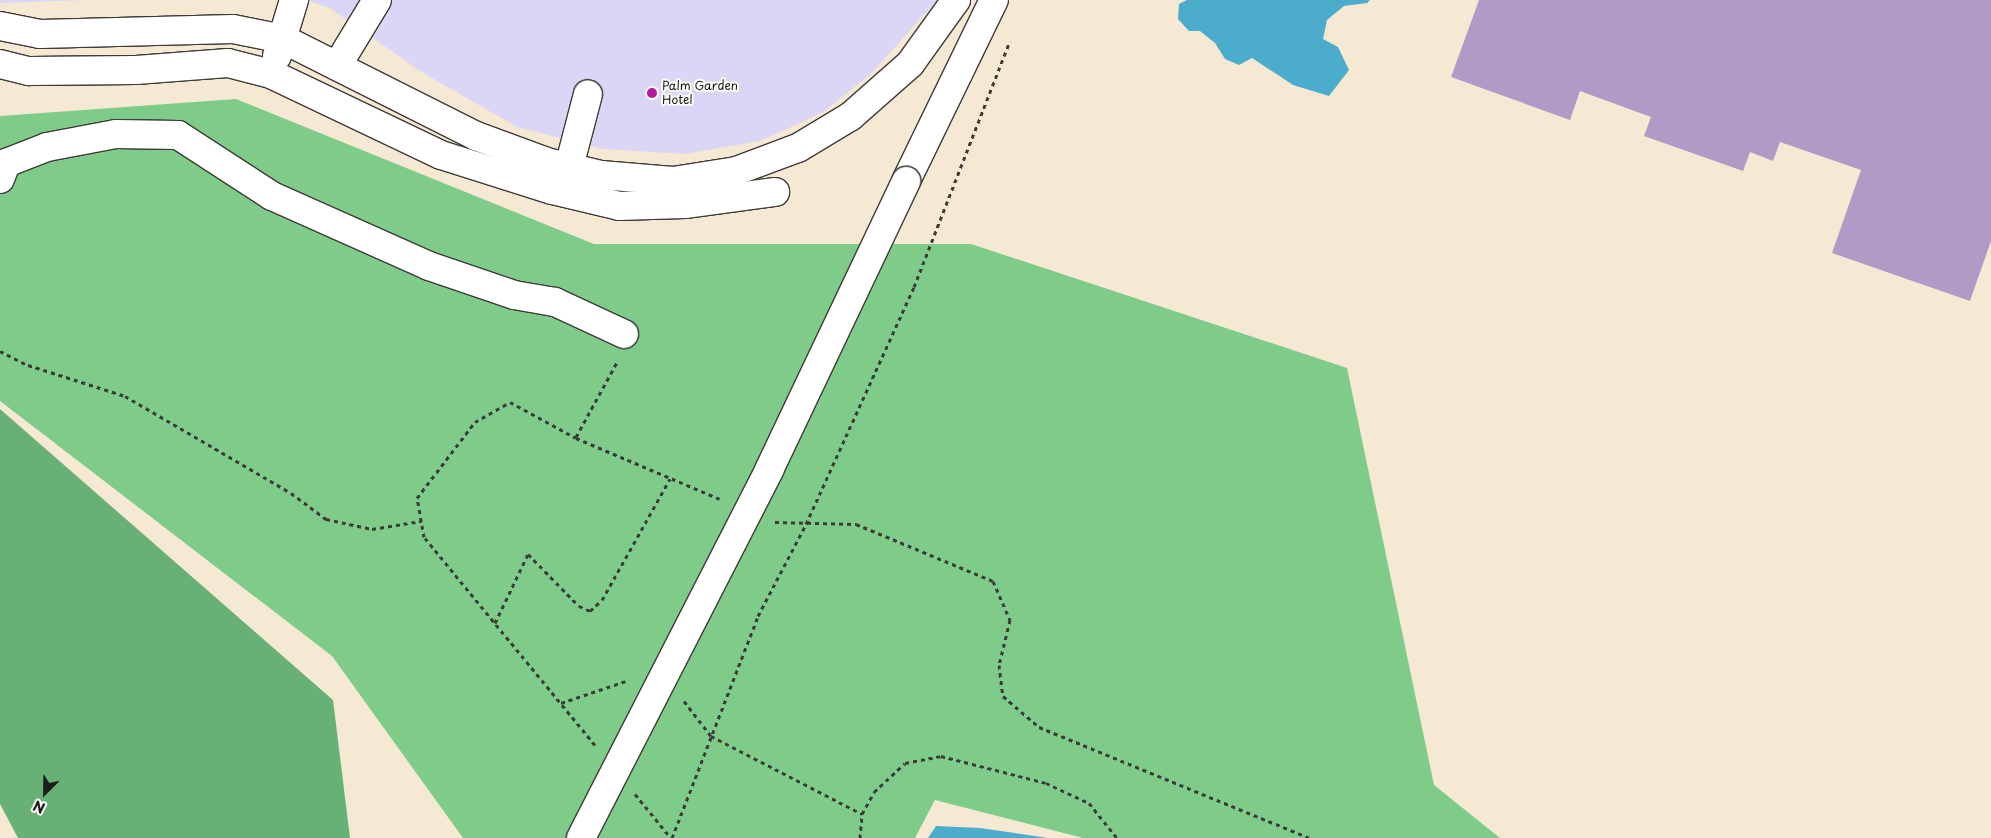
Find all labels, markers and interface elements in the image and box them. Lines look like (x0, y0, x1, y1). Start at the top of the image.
place label: Palm Garden Hotel (662, 79, 737, 107)
marker: Palm Garden Hotel (646, 87, 658, 99)
north arrow (20, 768, 70, 818)
text: N (30, 795, 48, 819)

